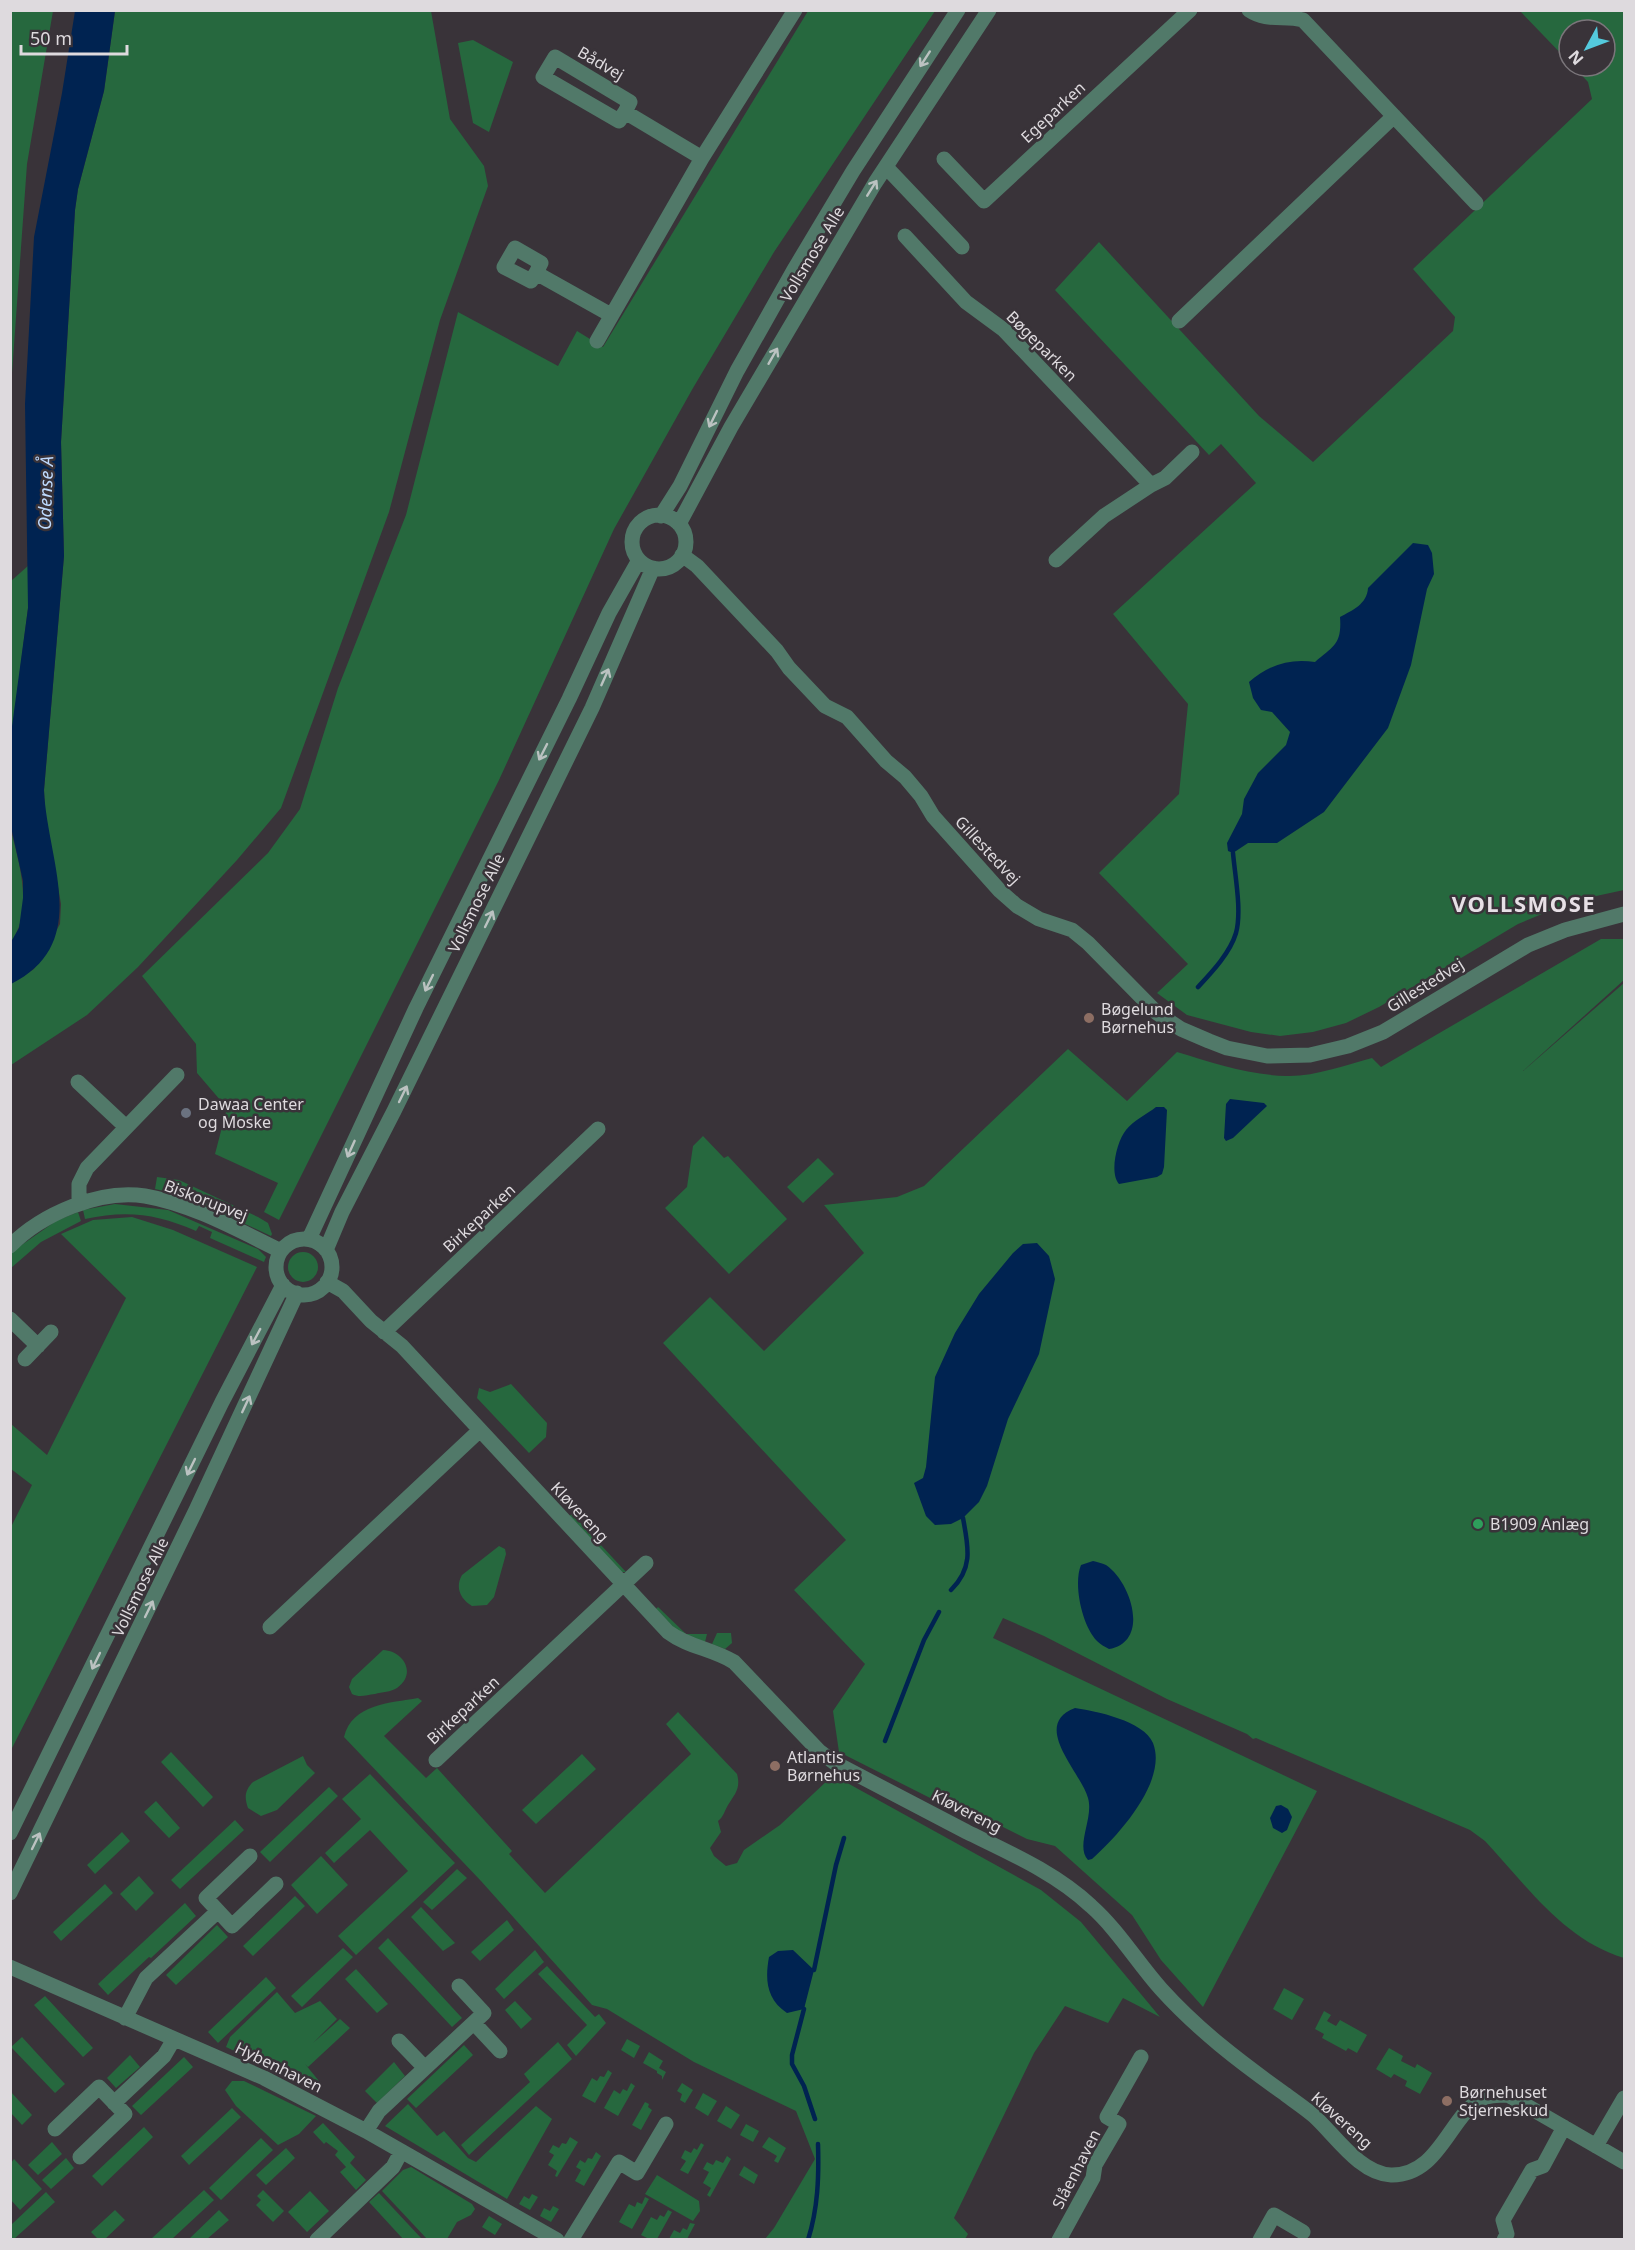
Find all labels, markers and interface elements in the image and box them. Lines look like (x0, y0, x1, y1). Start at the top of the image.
scale bar (21, 18, 128, 56)
north arrow (1557, 18, 1617, 78)
text: 50 m (30, 26, 72, 50)
street label: Bådvej (574, 41, 628, 85)
text: N (1563, 46, 1588, 70)
one-way arrow (919, 50, 931, 67)
street label: Egeparken (1016, 76, 1090, 148)
one-way arrow (867, 180, 879, 197)
street label: Vollsmose Alle (775, 202, 849, 306)
street label: Bøgeparken (1002, 306, 1082, 386)
one-way arrow (768, 347, 779, 365)
one-way arrow (707, 409, 719, 427)
water label: Odense Å (32, 455, 58, 531)
one-way arrow (600, 668, 612, 686)
one-way arrow (536, 742, 548, 760)
street label: Gillestedvej (950, 811, 1026, 889)
street label: Vollsmose Alle (442, 850, 510, 956)
district label: VOLLSMOSE (1452, 888, 1596, 918)
one-way arrow (483, 910, 495, 928)
street label: Gillestedvej (1382, 953, 1468, 1017)
one-way arrow (422, 974, 434, 992)
place label: Bøgelund Børnehus (1101, 998, 1174, 1038)
marker: Bøgelund Børnehus (1082, 1011, 1096, 1025)
one-way arrow (398, 1085, 409, 1103)
place label: Dawaa Center og Moske (198, 1093, 304, 1133)
marker: Dawaa Center og Moske (179, 1106, 193, 1120)
one-way arrow (345, 1140, 356, 1158)
street label: Biskorupvej (161, 1174, 251, 1226)
street label: Birkeparken (438, 1179, 520, 1257)
one-way arrow (250, 1328, 261, 1346)
one-way arrow (240, 1395, 252, 1413)
one-way arrow (184, 1457, 196, 1475)
street label: Kløvereng (546, 1477, 614, 1547)
place label: B1909 Anlæg (1490, 1513, 1589, 1535)
marker: B1909 Anlæg (1471, 1517, 1485, 1531)
street label: Vollsmose Alle (106, 1534, 174, 1640)
one-way arrow (144, 1600, 156, 1618)
one-way arrow (89, 1651, 101, 1669)
street label: Birkeparken (422, 1671, 504, 1749)
place label: Atlantis Børnehus (787, 1746, 860, 1786)
marker: Atlantis Børnehus (768, 1759, 782, 1773)
street label: Kløvereng (928, 1784, 1006, 1838)
one-way arrow (31, 1832, 43, 1850)
street label: Hybenhaven (232, 2036, 326, 2098)
place label: Børnehuset Stjerneskud (1459, 2081, 1548, 2121)
street label: Kløvereng (1307, 2087, 1377, 2153)
marker: Børnehuset Stjerneskud (1440, 2094, 1454, 2108)
street label: Slåenhaven (1047, 2125, 1105, 2213)

